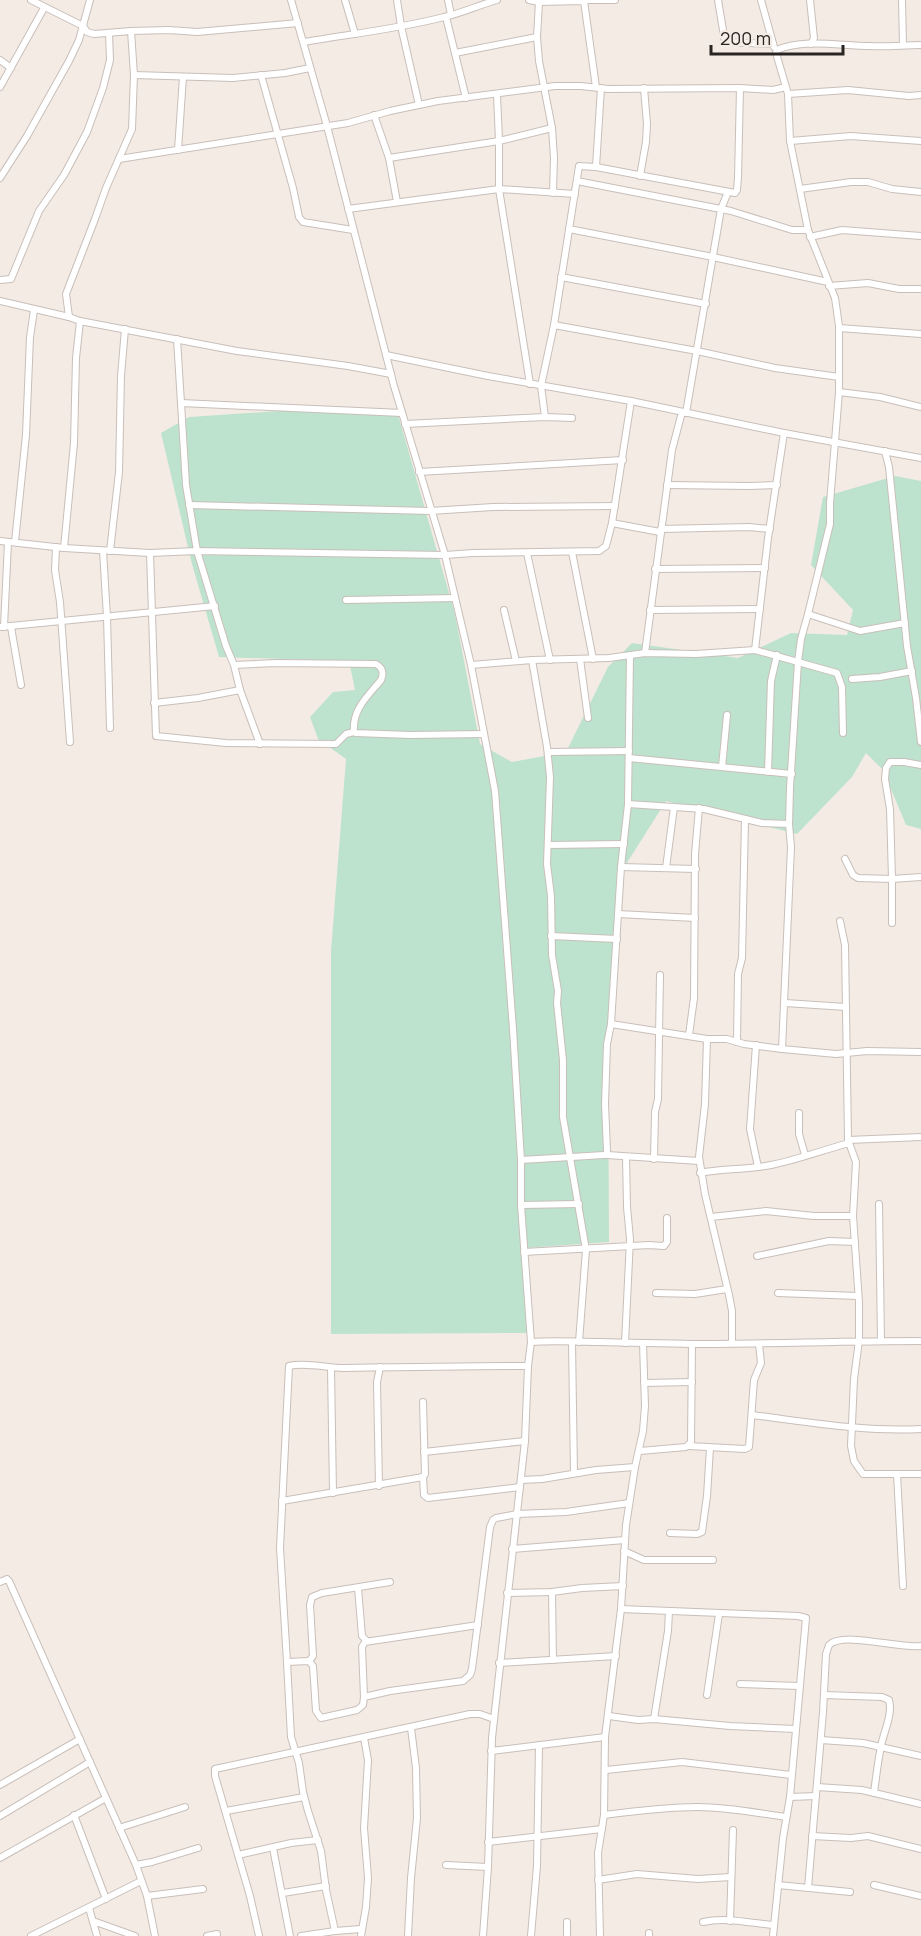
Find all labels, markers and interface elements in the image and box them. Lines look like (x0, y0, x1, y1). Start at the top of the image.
scale bar (711, 18, 843, 56)
text: 200 m (720, 26, 771, 50)

